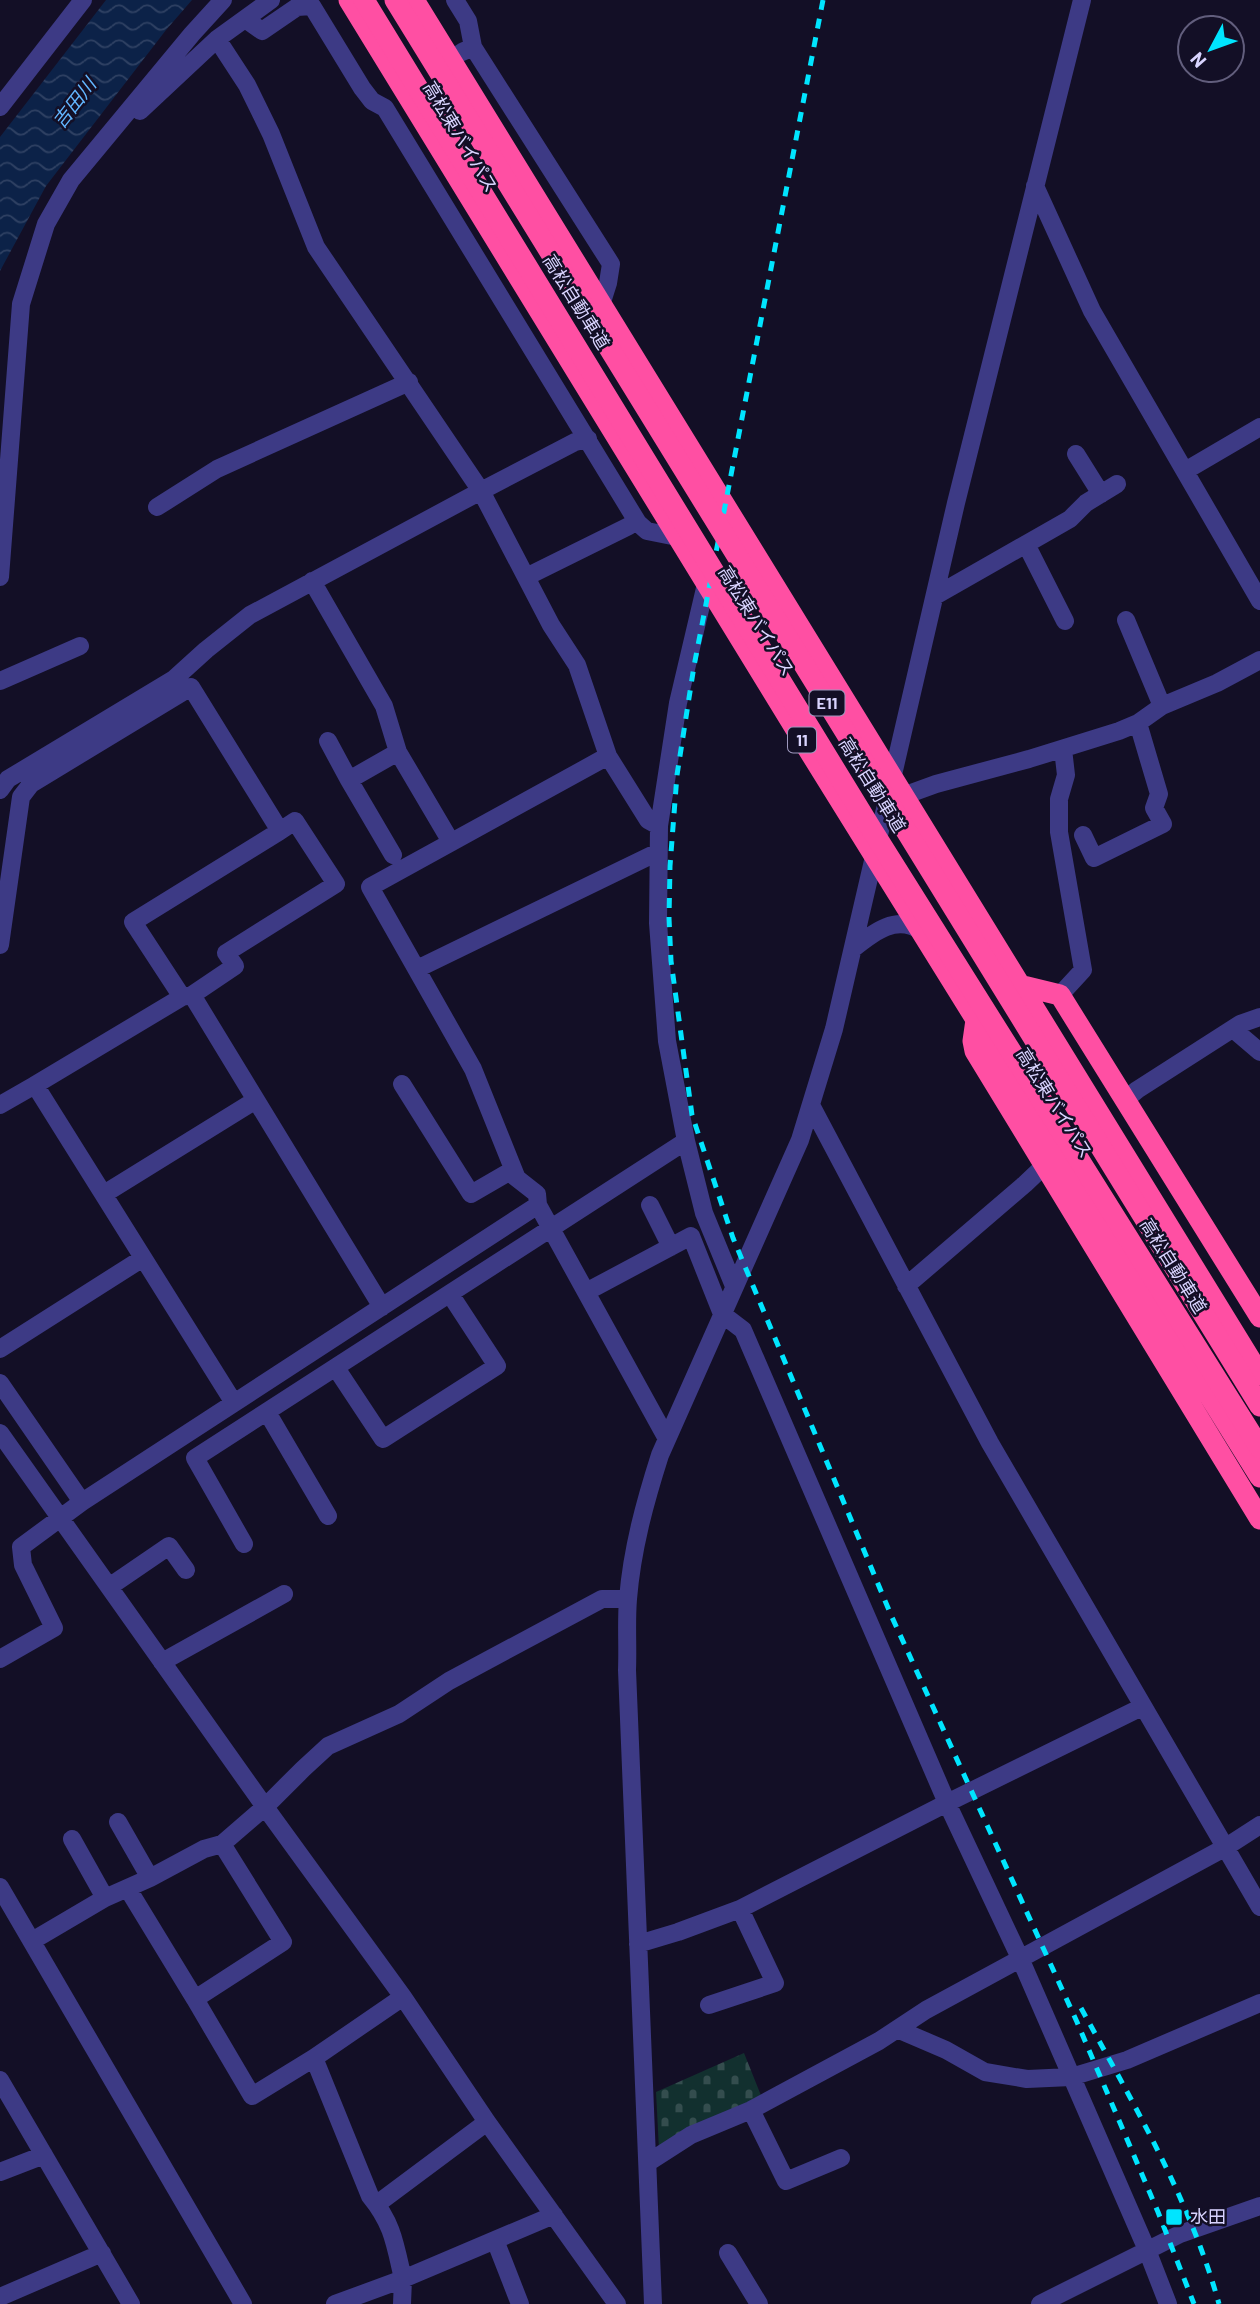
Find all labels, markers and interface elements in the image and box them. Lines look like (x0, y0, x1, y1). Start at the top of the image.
north arrow (1176, 14, 1246, 84)
text: N (1185, 48, 1211, 73)
water label: 吉田川 (47, 72, 101, 132)
street label: 高松東バイパス (419, 77, 503, 196)
street label: 高松自動車道 (539, 250, 615, 353)
street label: 高松東バイパス (714, 561, 799, 680)
road number: E11 (810, 690, 844, 716)
road number: 11 (788, 727, 816, 752)
street label: 高松自動車道 (835, 733, 911, 836)
street label: 高松東バイパス (1012, 1043, 1097, 1162)
street label: 高松自動車道 (1136, 1214, 1212, 1317)
place label: 水田 (1190, 2205, 1226, 2227)
marker: 水田 (1164, 2207, 1184, 2227)

